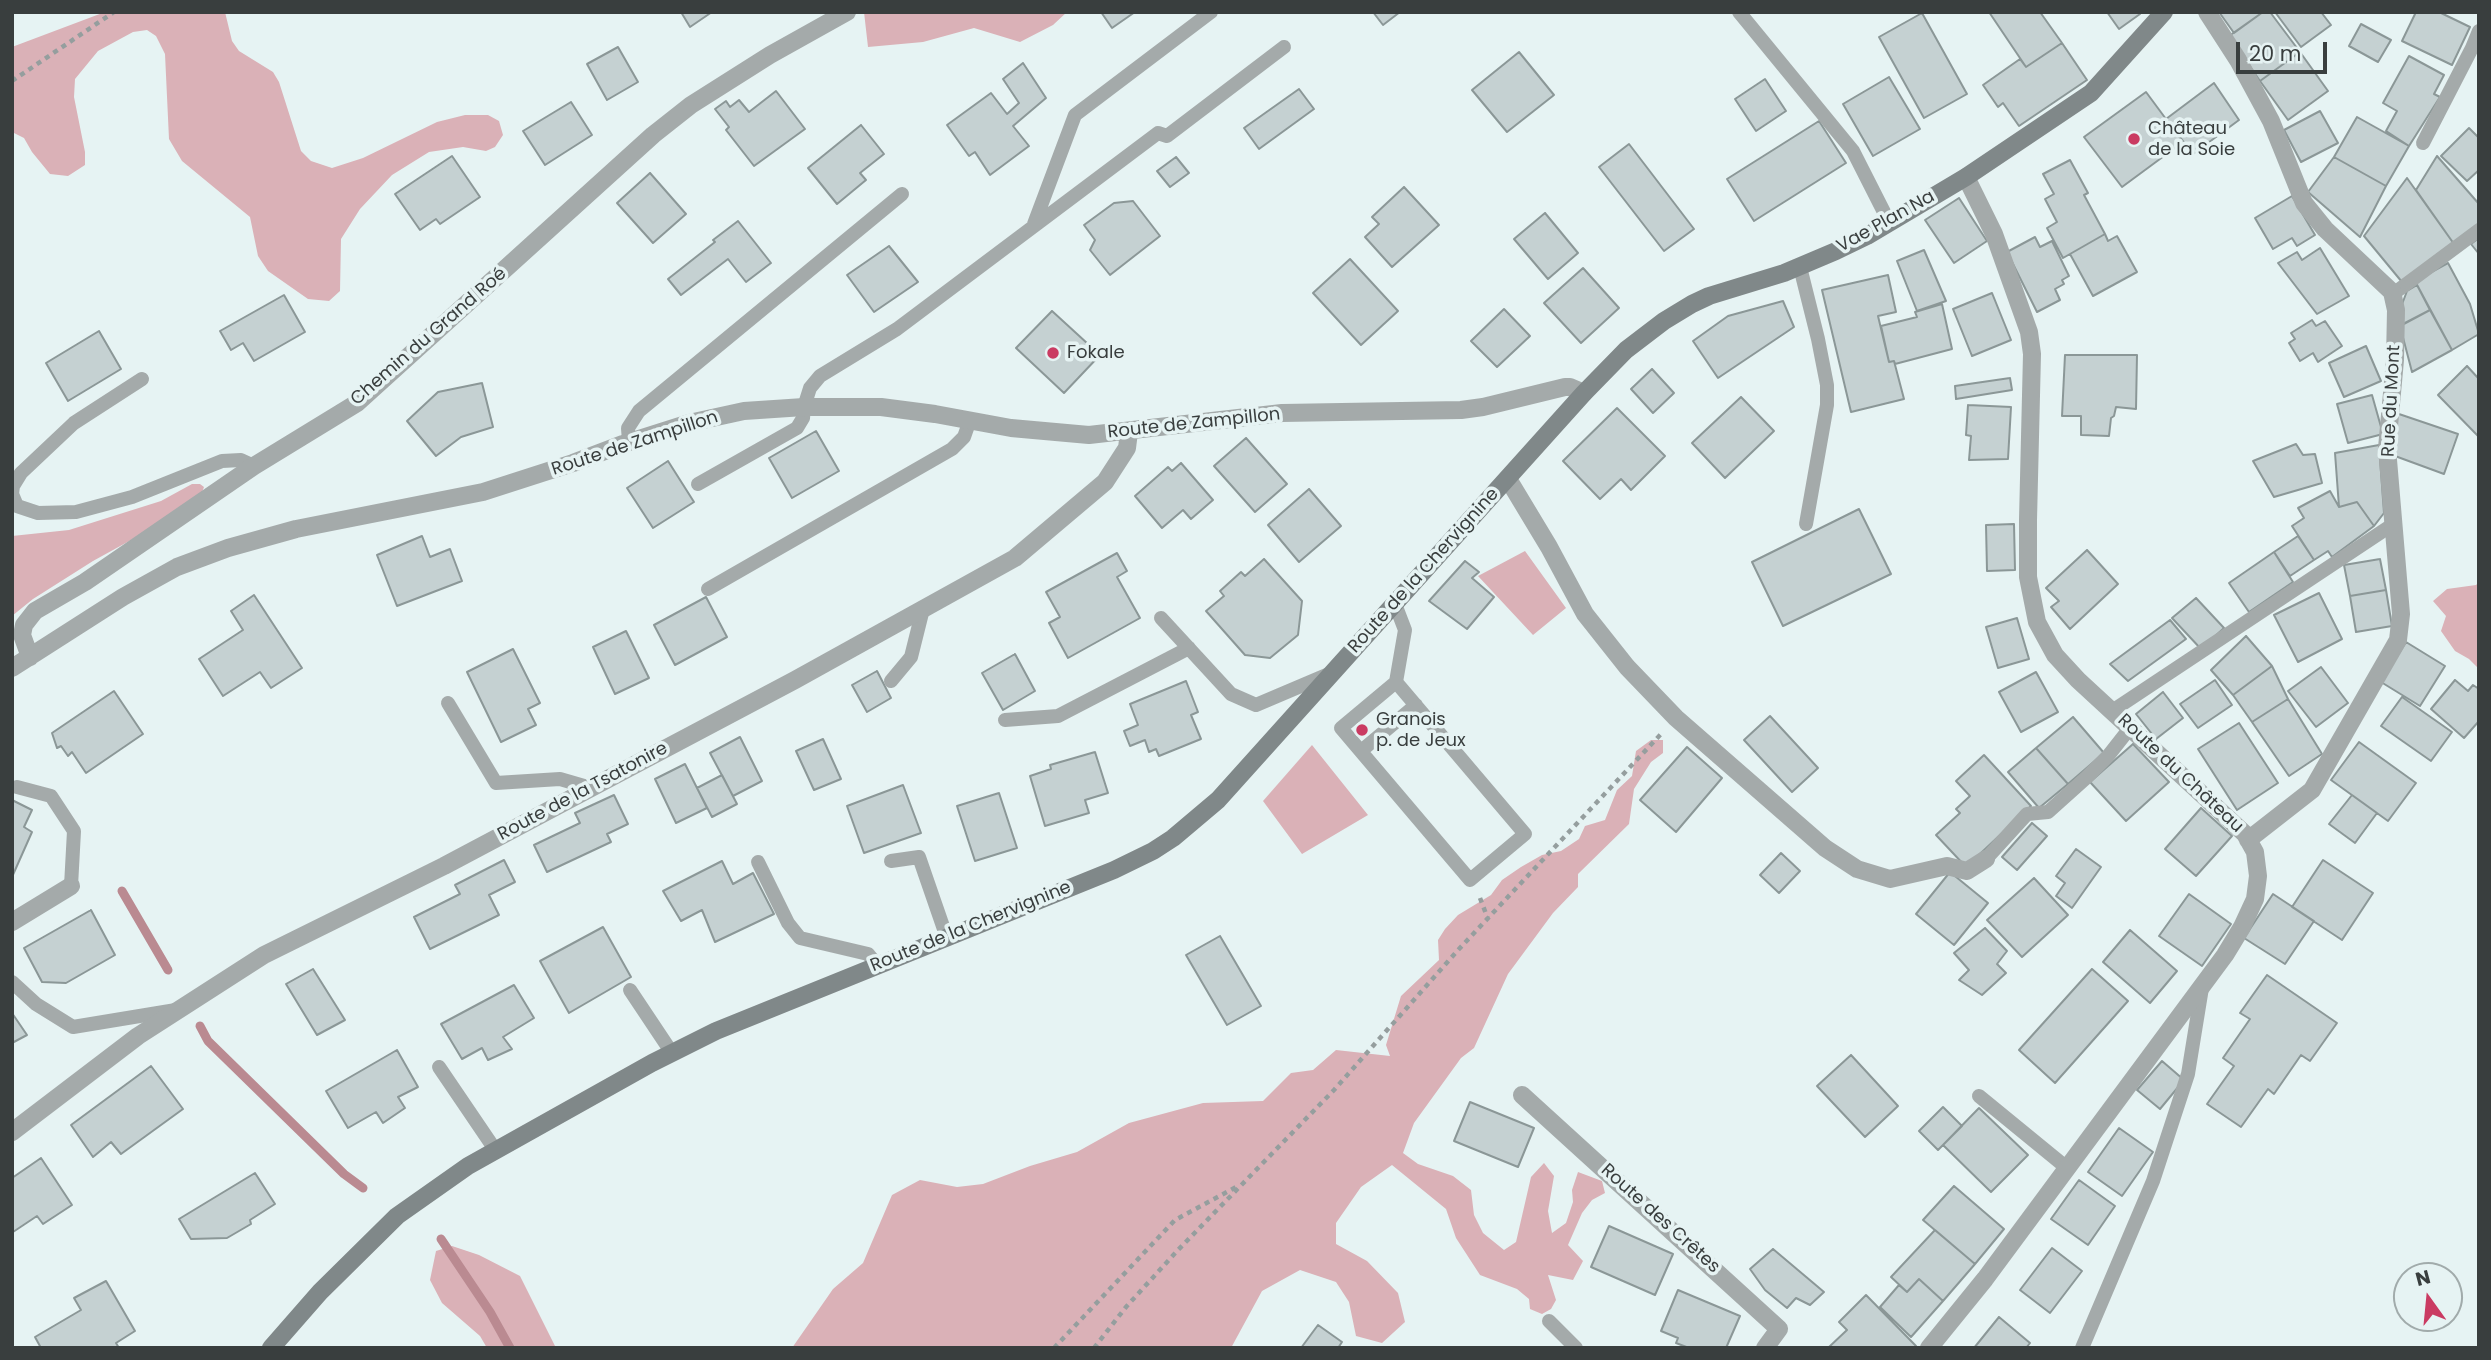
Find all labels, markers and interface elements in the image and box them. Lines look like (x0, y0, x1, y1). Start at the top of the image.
scale bar (2239, 28, 2330, 72)
text: 20 m (2249, 39, 2302, 68)
place label: Château de la Soie (2148, 118, 2235, 160)
marker: Château de la Soie (2126, 131, 2142, 147)
street label: Vae Plan Na (1833, 186, 1939, 258)
street label: Chemin du Grand Roé (347, 263, 511, 411)
place label: Fokale (1067, 342, 1125, 364)
marker: Fokale (1045, 345, 1061, 361)
street label: Rue du Mont (2378, 345, 2406, 457)
street label: Route de Zampillon (1107, 404, 1281, 444)
street label: Route de Zampillon (549, 407, 721, 481)
street label: Route de la Chervignine (1344, 484, 1504, 658)
place label: Granois p. de Jeux (1376, 709, 1466, 752)
street label: Route du Château (2113, 710, 2247, 838)
marker: Granois p. de Jeux (1354, 722, 1370, 738)
street label: Route de la Tsatonire (494, 738, 672, 846)
street label: Route de la Chervignine (867, 877, 1075, 977)
street label: Route des Crêtes (1596, 1160, 1724, 1278)
north arrow (2393, 1262, 2463, 1332)
text: N (2413, 1263, 2433, 1293)

